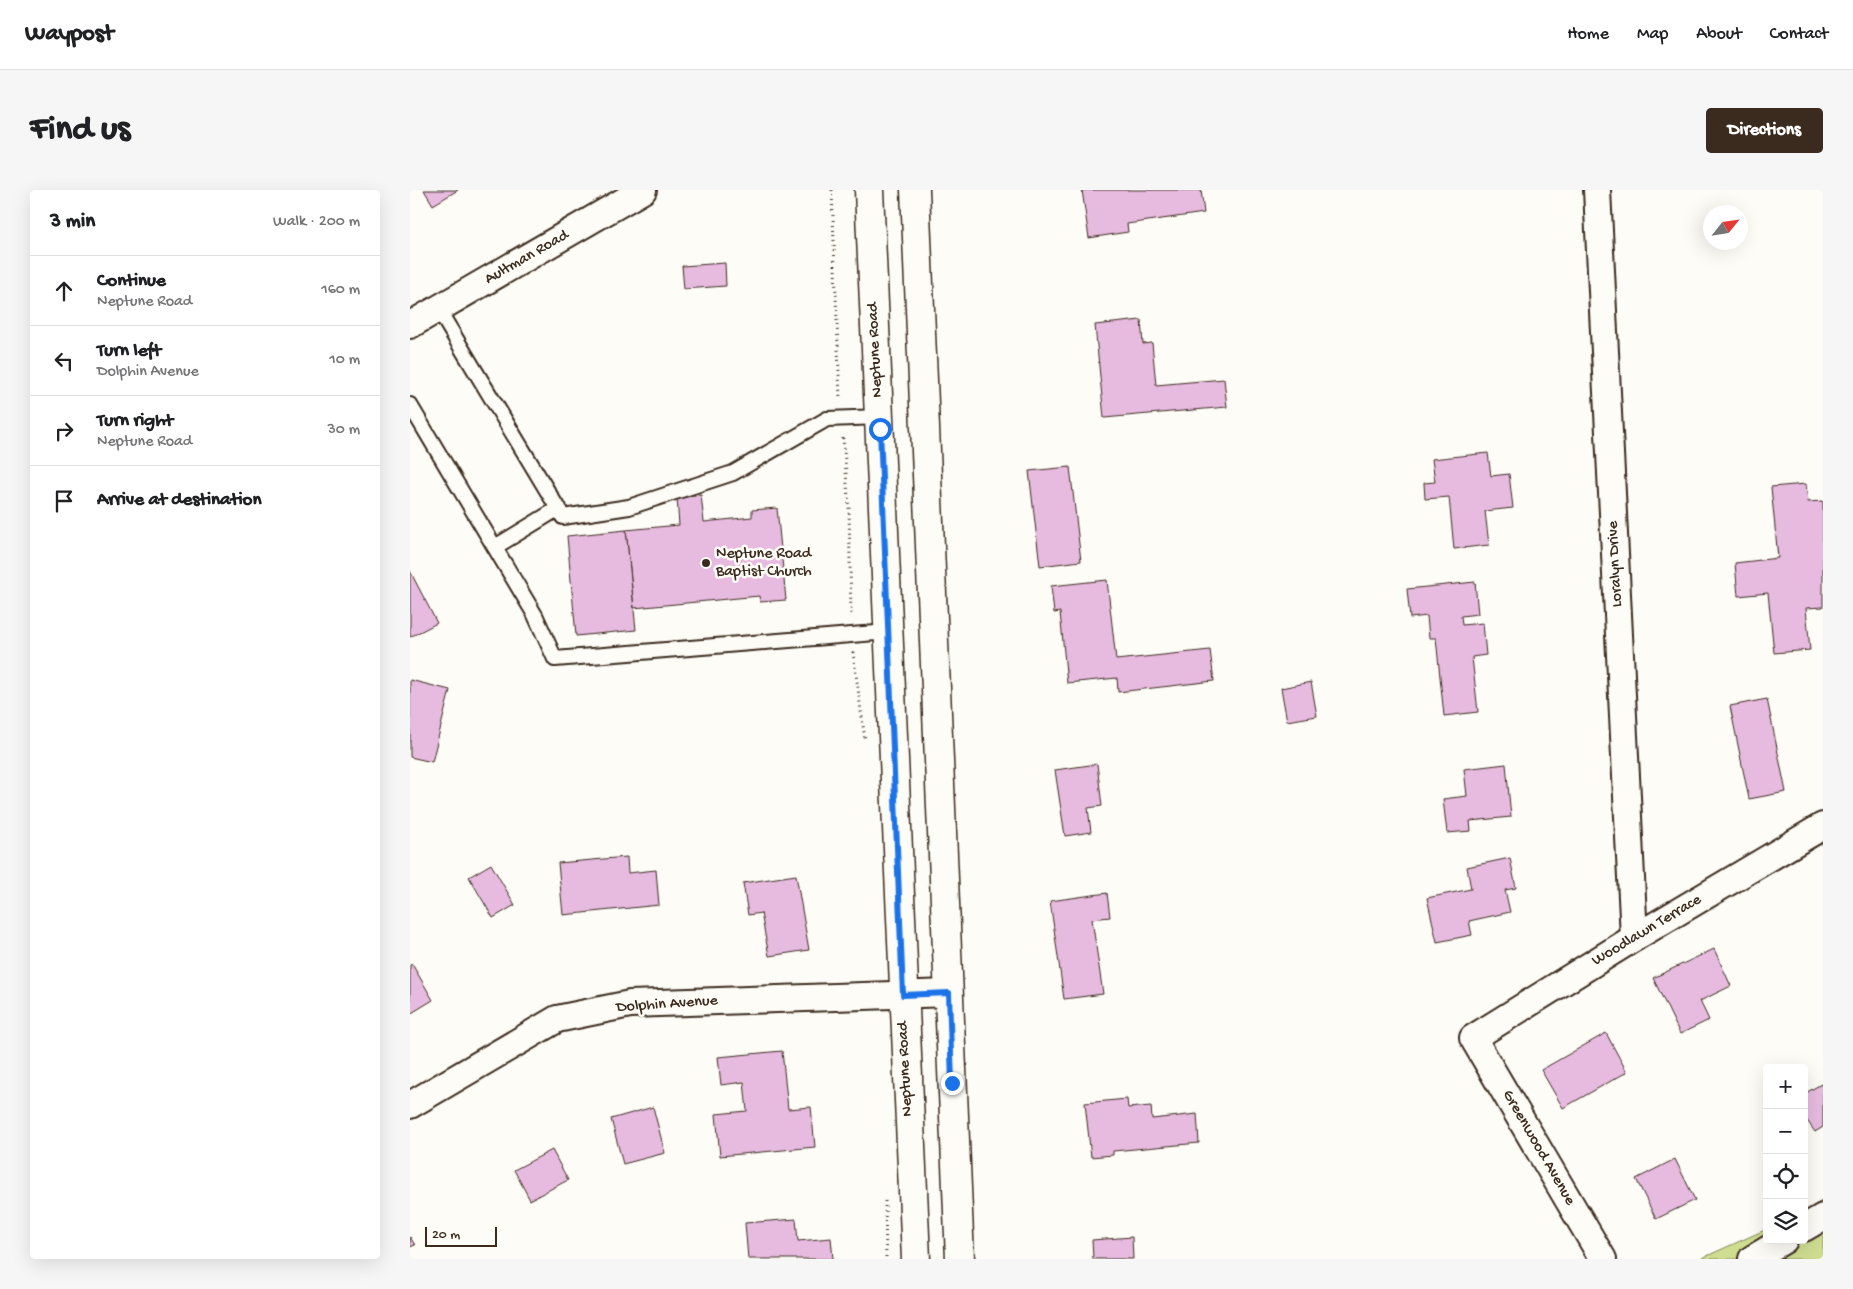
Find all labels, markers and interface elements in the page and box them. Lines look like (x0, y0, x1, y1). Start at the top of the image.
text: Waypost (25, 20, 113, 49)
text: Home (1567, 24, 1609, 45)
text: Map (1637, 24, 1668, 45)
text: About (1696, 24, 1742, 45)
text: Contact (1770, 24, 1828, 45)
button: Directions (1706, 108, 1823, 153)
text: Find us (30, 110, 130, 151)
north arrow (1703, 205, 1748, 250)
text: 3 min (50, 210, 95, 235)
text: Walk · 200 m (273, 213, 360, 232)
street label: Aultman Road (482, 226, 574, 290)
text: Continue (97, 270, 166, 293)
icon: ahead (50, 277, 78, 305)
text: 160 m (321, 281, 360, 300)
text: Neptune Road (97, 293, 192, 312)
street label: Neptune Road (864, 300, 888, 398)
text: Turn left (97, 340, 161, 363)
icon: left (50, 347, 78, 375)
text: 10 m (329, 351, 360, 370)
text: Dolphin Avenue (97, 363, 199, 382)
text: Turn right (97, 410, 173, 433)
icon: right (50, 417, 78, 445)
route start (869, 418, 892, 441)
text: 30 m (327, 421, 360, 440)
text: Neptune Road (97, 433, 192, 452)
icon: arrive (50, 487, 78, 515)
text: Arrive at destination (97, 489, 261, 512)
street label: Loralyn Drive (1604, 520, 1628, 608)
place label: Neptune Road Baptist Church (715, 545, 813, 582)
marker: Neptune Road Baptist Church (700, 557, 712, 569)
street label: Woodlawn Terrace (1589, 891, 1706, 971)
street label: Dolphin Avenue (615, 992, 719, 1018)
street label: Neptune Road (894, 1019, 918, 1117)
map controls (1763, 1064, 1808, 1244)
button: + (1763, 1064, 1808, 1109)
route end (941, 1072, 964, 1095)
street label: Greenwood Avenue (1497, 1087, 1579, 1210)
button: − (1763, 1109, 1808, 1154)
button: locate (1763, 1154, 1808, 1199)
button: layers (1763, 1199, 1808, 1244)
scale bar (425, 1224, 498, 1247)
text: 20 m (432, 1227, 460, 1244)

